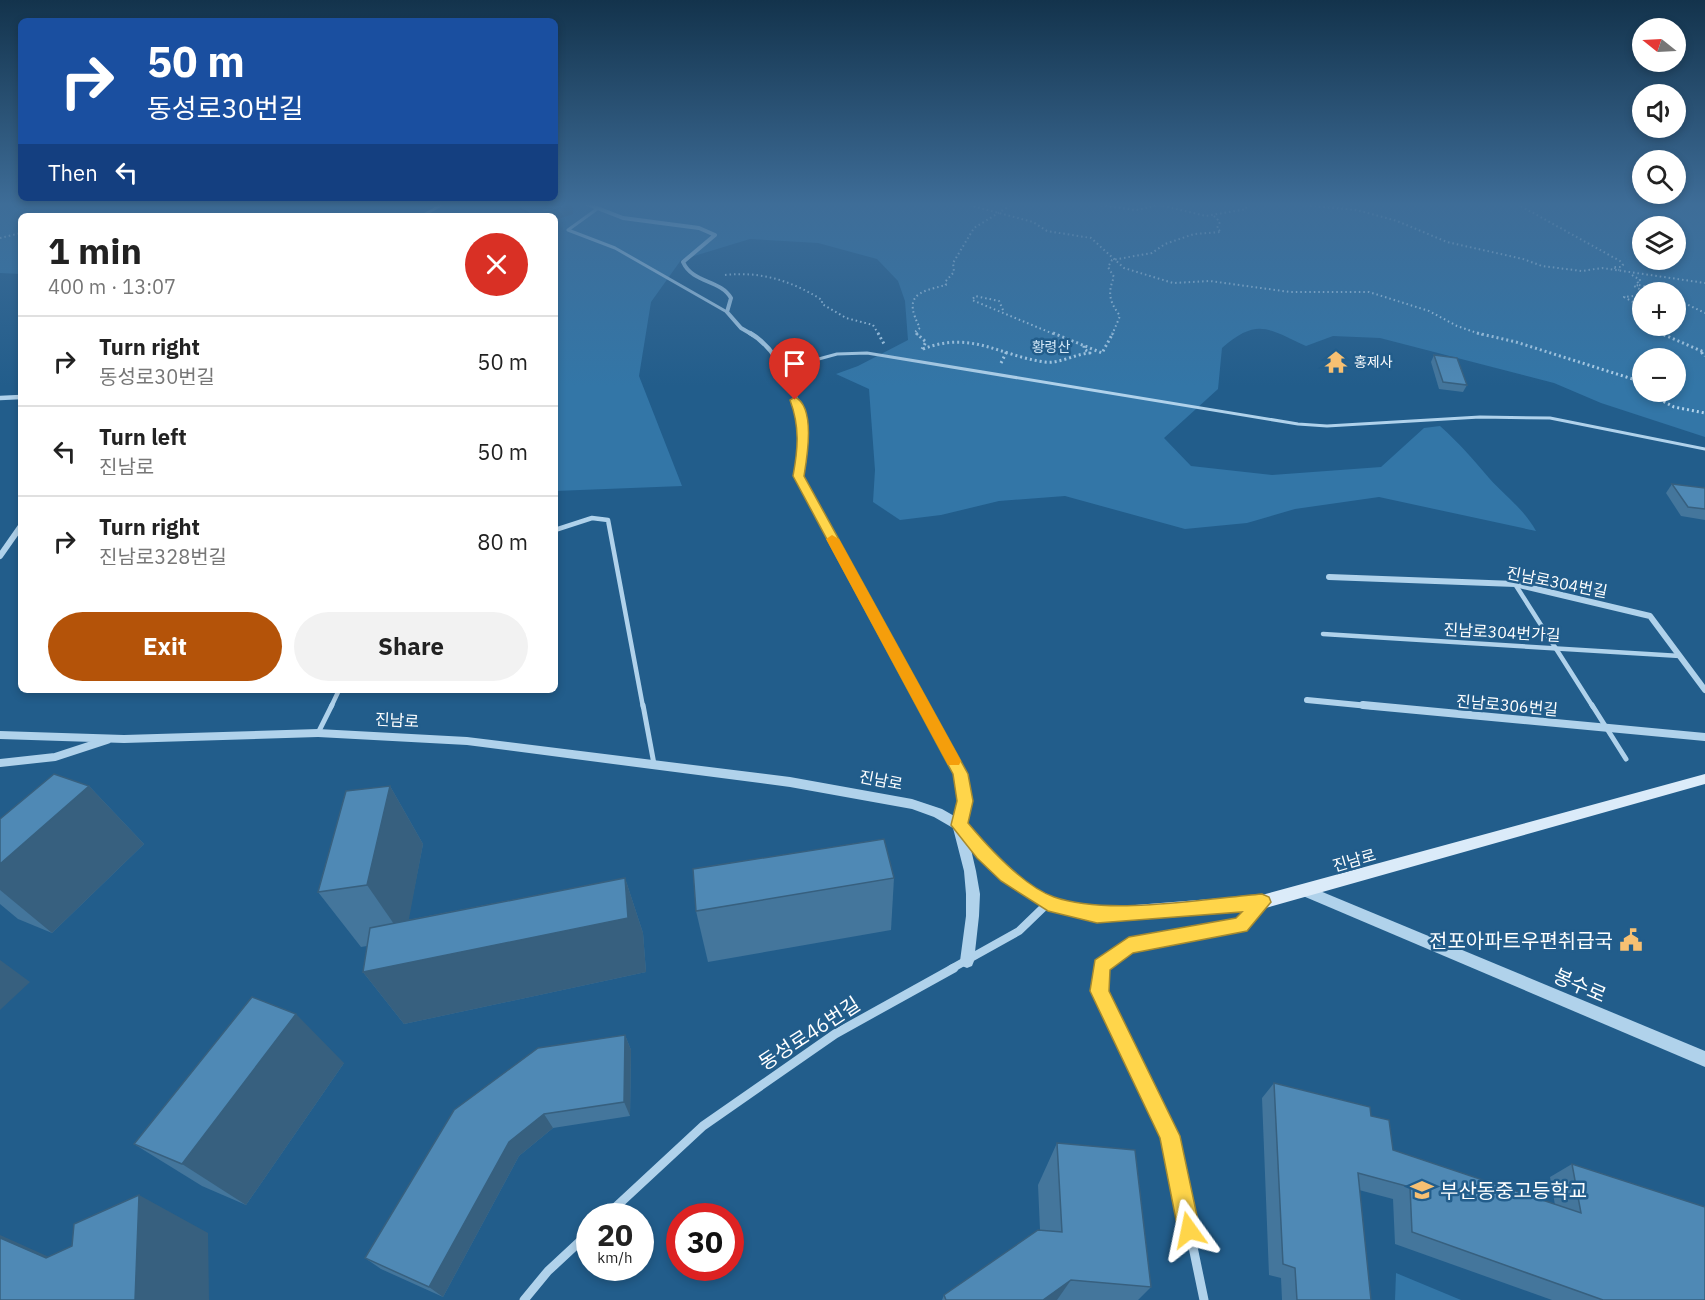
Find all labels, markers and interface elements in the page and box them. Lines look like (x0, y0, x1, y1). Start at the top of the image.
north arrow (1632, 18, 1686, 72)
map controls (1632, 18, 1686, 402)
text: 50 m (147, 34, 245, 89)
icon: right (48, 42, 126, 120)
button: sound (1632, 84, 1686, 138)
text: 동성로30번길 (147, 90, 304, 125)
button: search (1632, 150, 1686, 204)
icon: left (110, 156, 143, 189)
text: Then (48, 158, 98, 187)
button: layers (1632, 216, 1686, 270)
text: 1 min (48, 227, 142, 274)
button: close (465, 233, 528, 296)
text: 400 m · 13:07 (48, 273, 176, 300)
button: + (1632, 282, 1686, 336)
text: Turn right (99, 332, 200, 361)
pin (769, 338, 820, 400)
park label: 황령산 (1032, 338, 1070, 356)
icon: right (48, 345, 81, 378)
text: 50 m (477, 347, 528, 376)
icon: arrive (778, 347, 811, 380)
button: − (1632, 348, 1686, 402)
temple icon: 홍제사 (1323, 349, 1349, 375)
place label: 홍제사 (1354, 353, 1393, 371)
text: 동성로30번길 (99, 363, 215, 390)
text: Turn left (99, 422, 187, 451)
icon: left (48, 435, 81, 468)
text: 50 m (477, 437, 528, 466)
text: 진남로 (99, 453, 154, 480)
text: Turn right (99, 512, 200, 541)
icon: right (48, 525, 81, 558)
text: 80 m (477, 527, 528, 556)
text: 진남로328번길 (99, 543, 227, 570)
street label: 진남로304번길 (1505, 562, 1609, 602)
button: Exit (48, 612, 282, 681)
button: Share (294, 612, 528, 681)
street label: 진남로304번가길 (1443, 619, 1561, 645)
street label: 진남로306번길 (1455, 691, 1559, 719)
street label: 진남로 (374, 709, 420, 731)
street label: 진남로 (857, 766, 905, 794)
street label: 진남로 (1330, 844, 1378, 876)
place label: 전포아파트우편취급국 (1429, 927, 1613, 954)
public building icon: 전포아파트우편취급국 (1618, 927, 1644, 953)
street label: 봉수로 (1549, 962, 1611, 1008)
street label: 동성로46번길 (753, 990, 865, 1076)
school or university icon: 부산동중고등학교 (1409, 1177, 1435, 1203)
place label: 부산동중고등학교 (1440, 1177, 1587, 1204)
position arrow (1157, 1198, 1221, 1262)
speed limit sign: 30 (666, 1203, 744, 1281)
text: 20 (597, 1215, 633, 1254)
text: km/h (597, 1248, 633, 1267)

